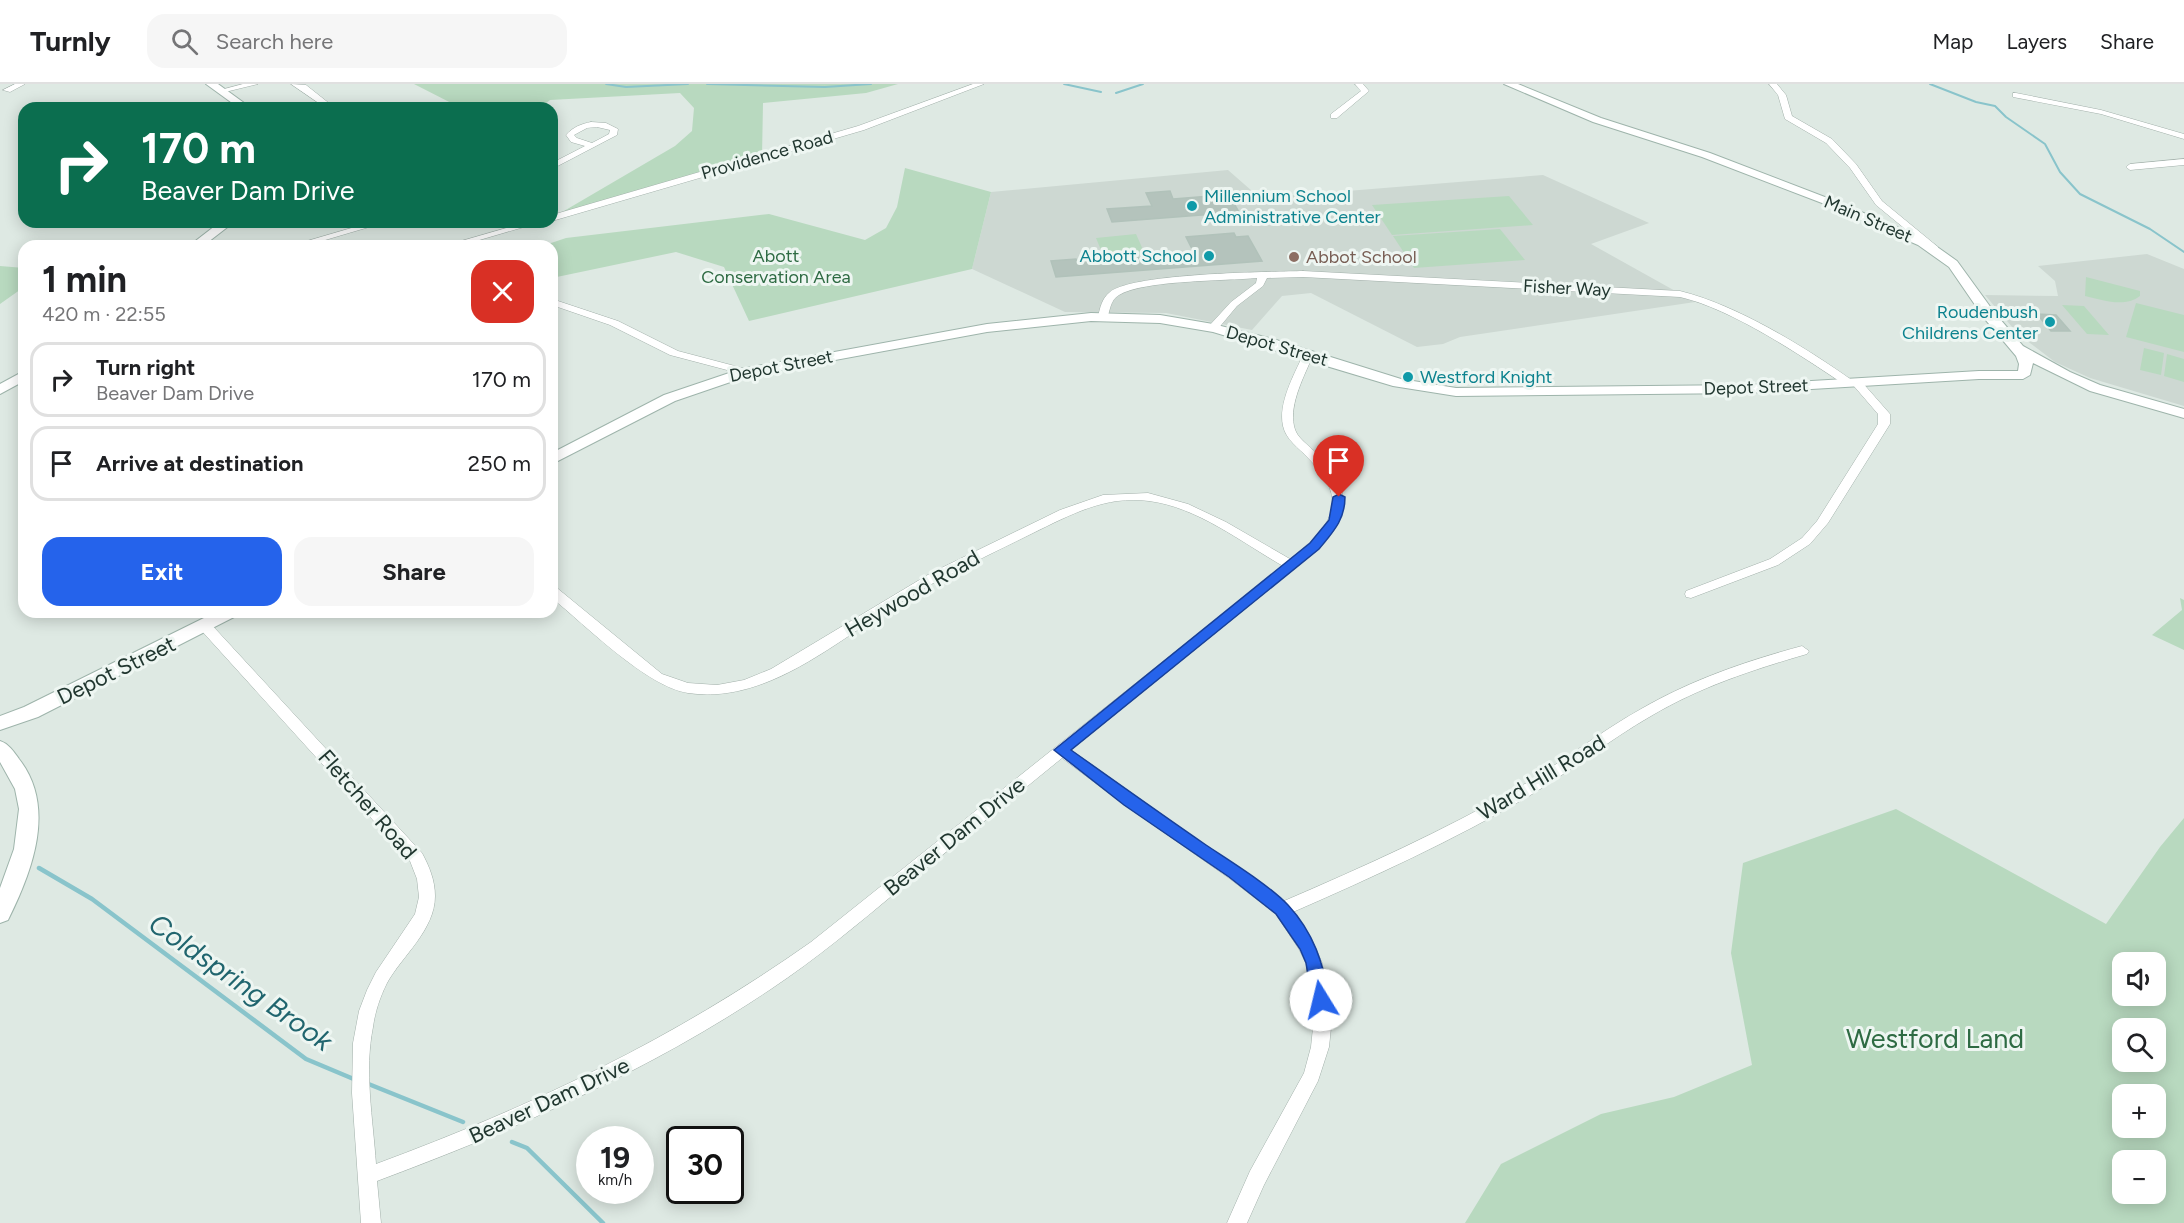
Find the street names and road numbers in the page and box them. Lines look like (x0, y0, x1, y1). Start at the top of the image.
street label: Providence Road (699, 126, 835, 184)
street label: Main Street (1821, 191, 1915, 247)
street label: Fisher Way (1523, 275, 1612, 301)
street label: Depot Street (1224, 321, 1331, 371)
street label: Depot Street (727, 345, 835, 387)
street label: Depot Street (1703, 374, 1809, 400)
street label: Heywood Road (840, 544, 985, 643)
street label: Depot Street (53, 630, 180, 711)
street label: Ward Hill Road (1472, 729, 1610, 826)
street label: Fletcher Road (313, 744, 423, 865)
street label: Beaver Dam Drive (878, 771, 1030, 902)
street label: Beaver Dam Drive (465, 1051, 634, 1149)

